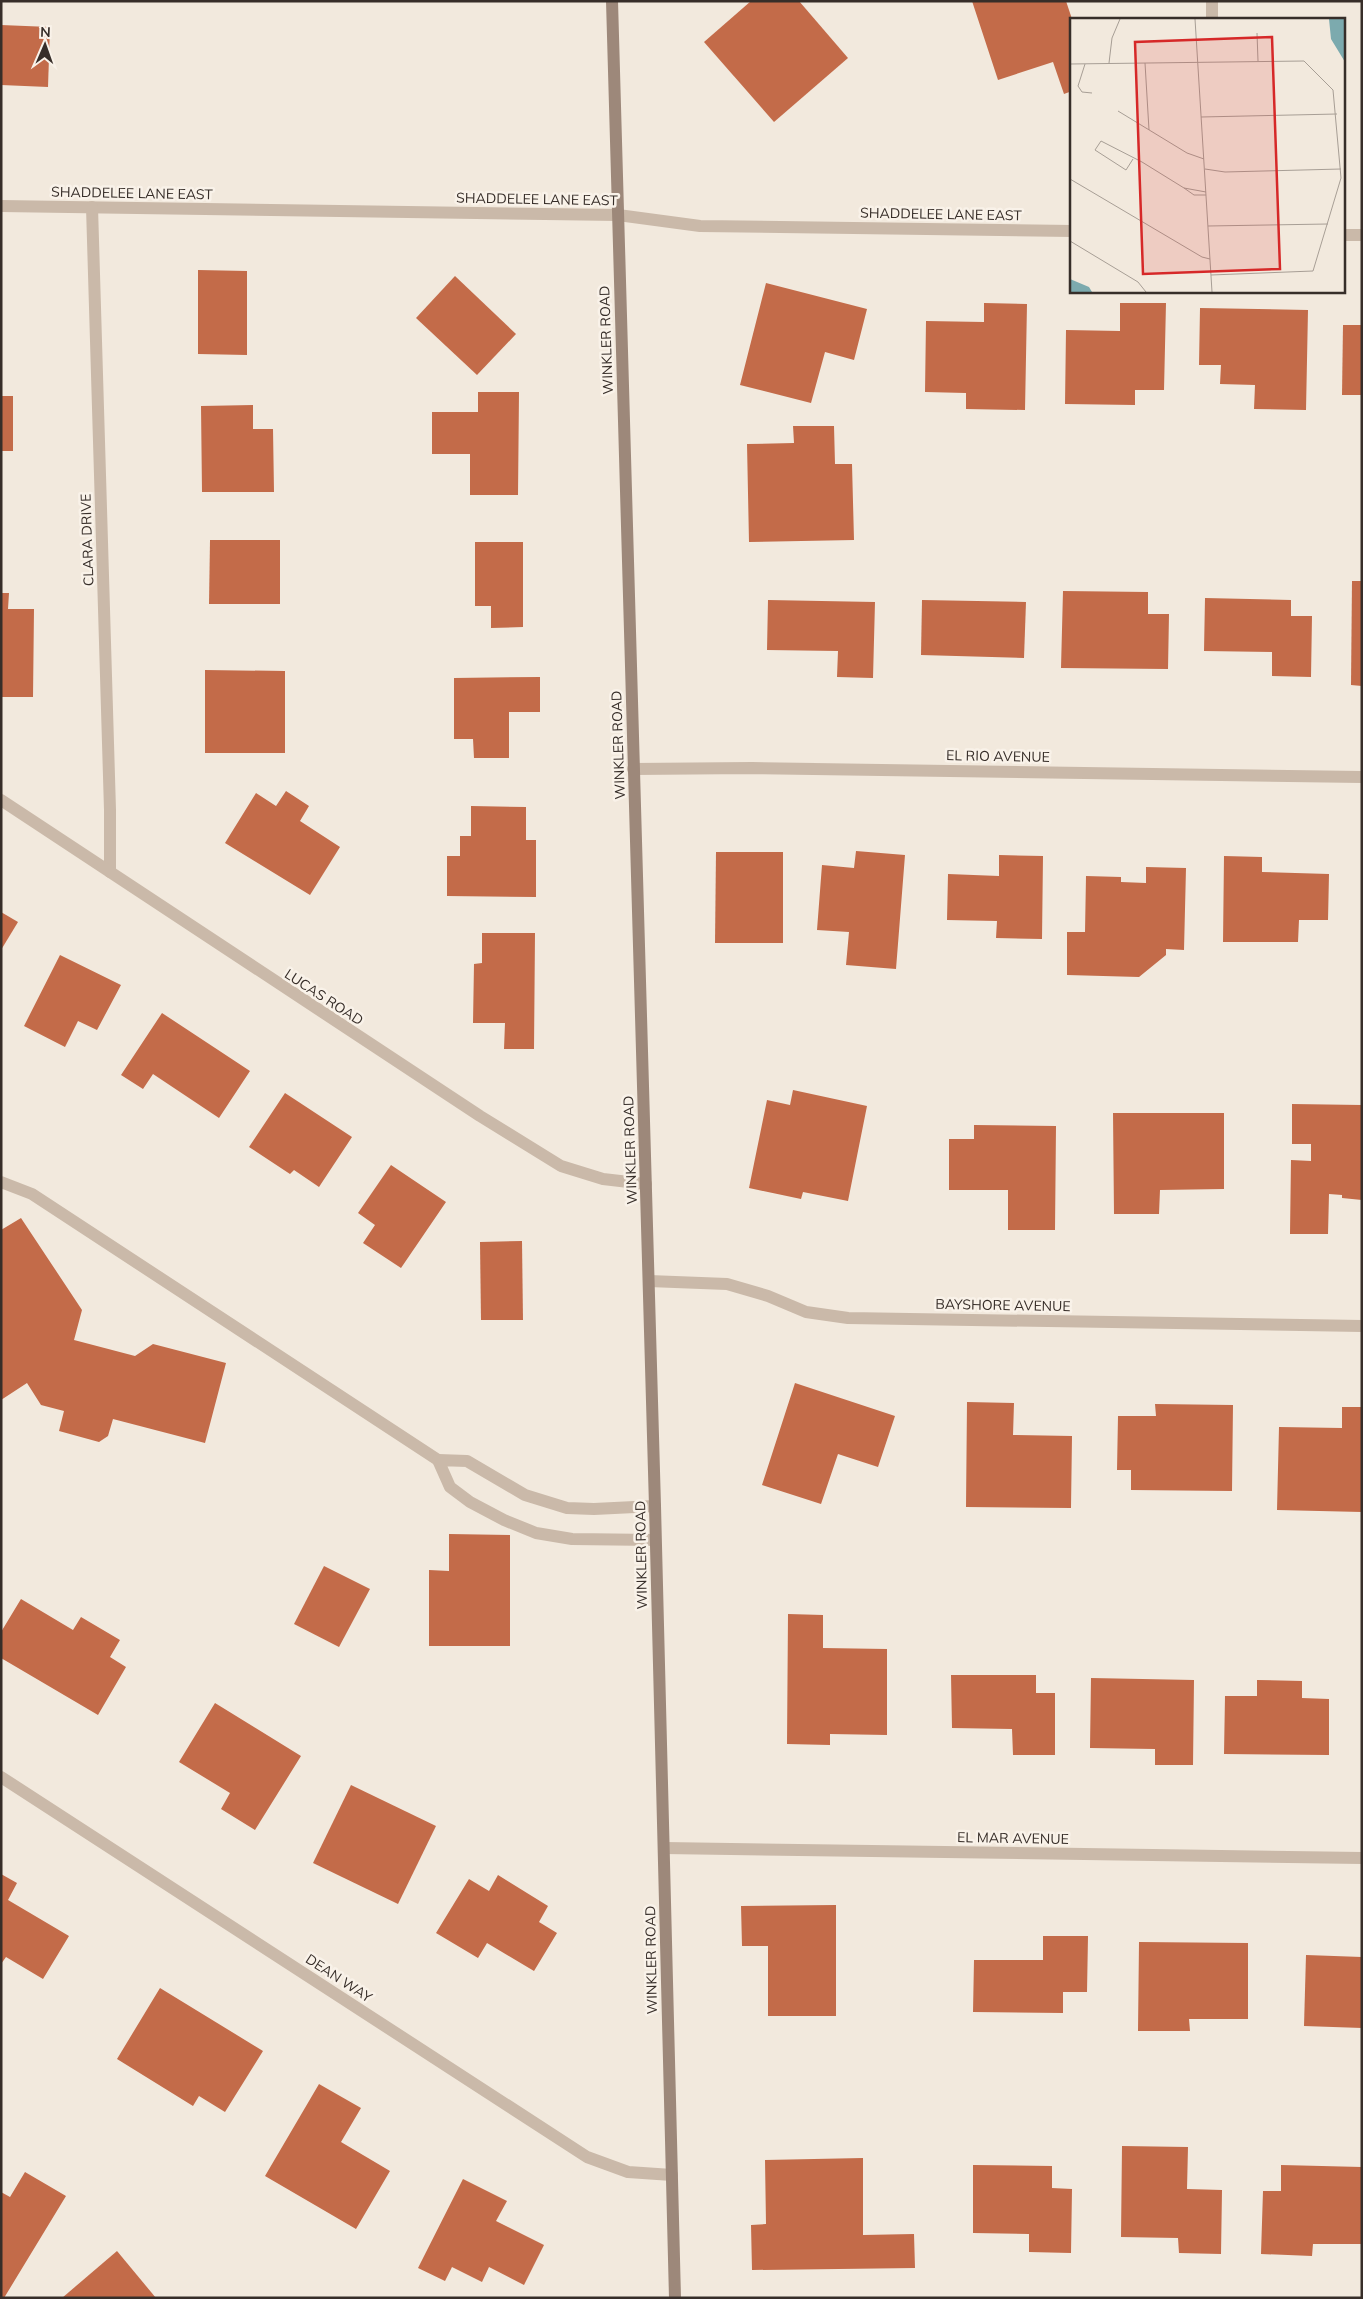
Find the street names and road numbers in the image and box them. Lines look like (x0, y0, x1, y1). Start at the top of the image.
street label: SHADDELEE LANE EAST (51, 183, 214, 203)
street label: SHADDELEE LANE EAST (456, 189, 619, 209)
street label: SHADDELEE LANE EAST (860, 204, 1023, 224)
street label: WINKLER ROAD (595, 285, 617, 395)
street label: CLARA DRIVE (76, 493, 98, 587)
street label: WINKLER ROAD (607, 690, 629, 800)
street label: EL RIO AVENUE (946, 746, 1050, 766)
street label: LUCAS ROAD (281, 965, 367, 1029)
street label: WINKLER ROAD (619, 1095, 641, 1205)
street label: BAYSHORE AVENUE (935, 1295, 1071, 1315)
street label: WINKLER ROAD (631, 1500, 651, 1610)
street label: EL MAR AVENUE (957, 1828, 1069, 1848)
street label: WINKLER ROAD (641, 1905, 661, 2015)
street label: DEAN WAY (302, 1950, 376, 2006)

